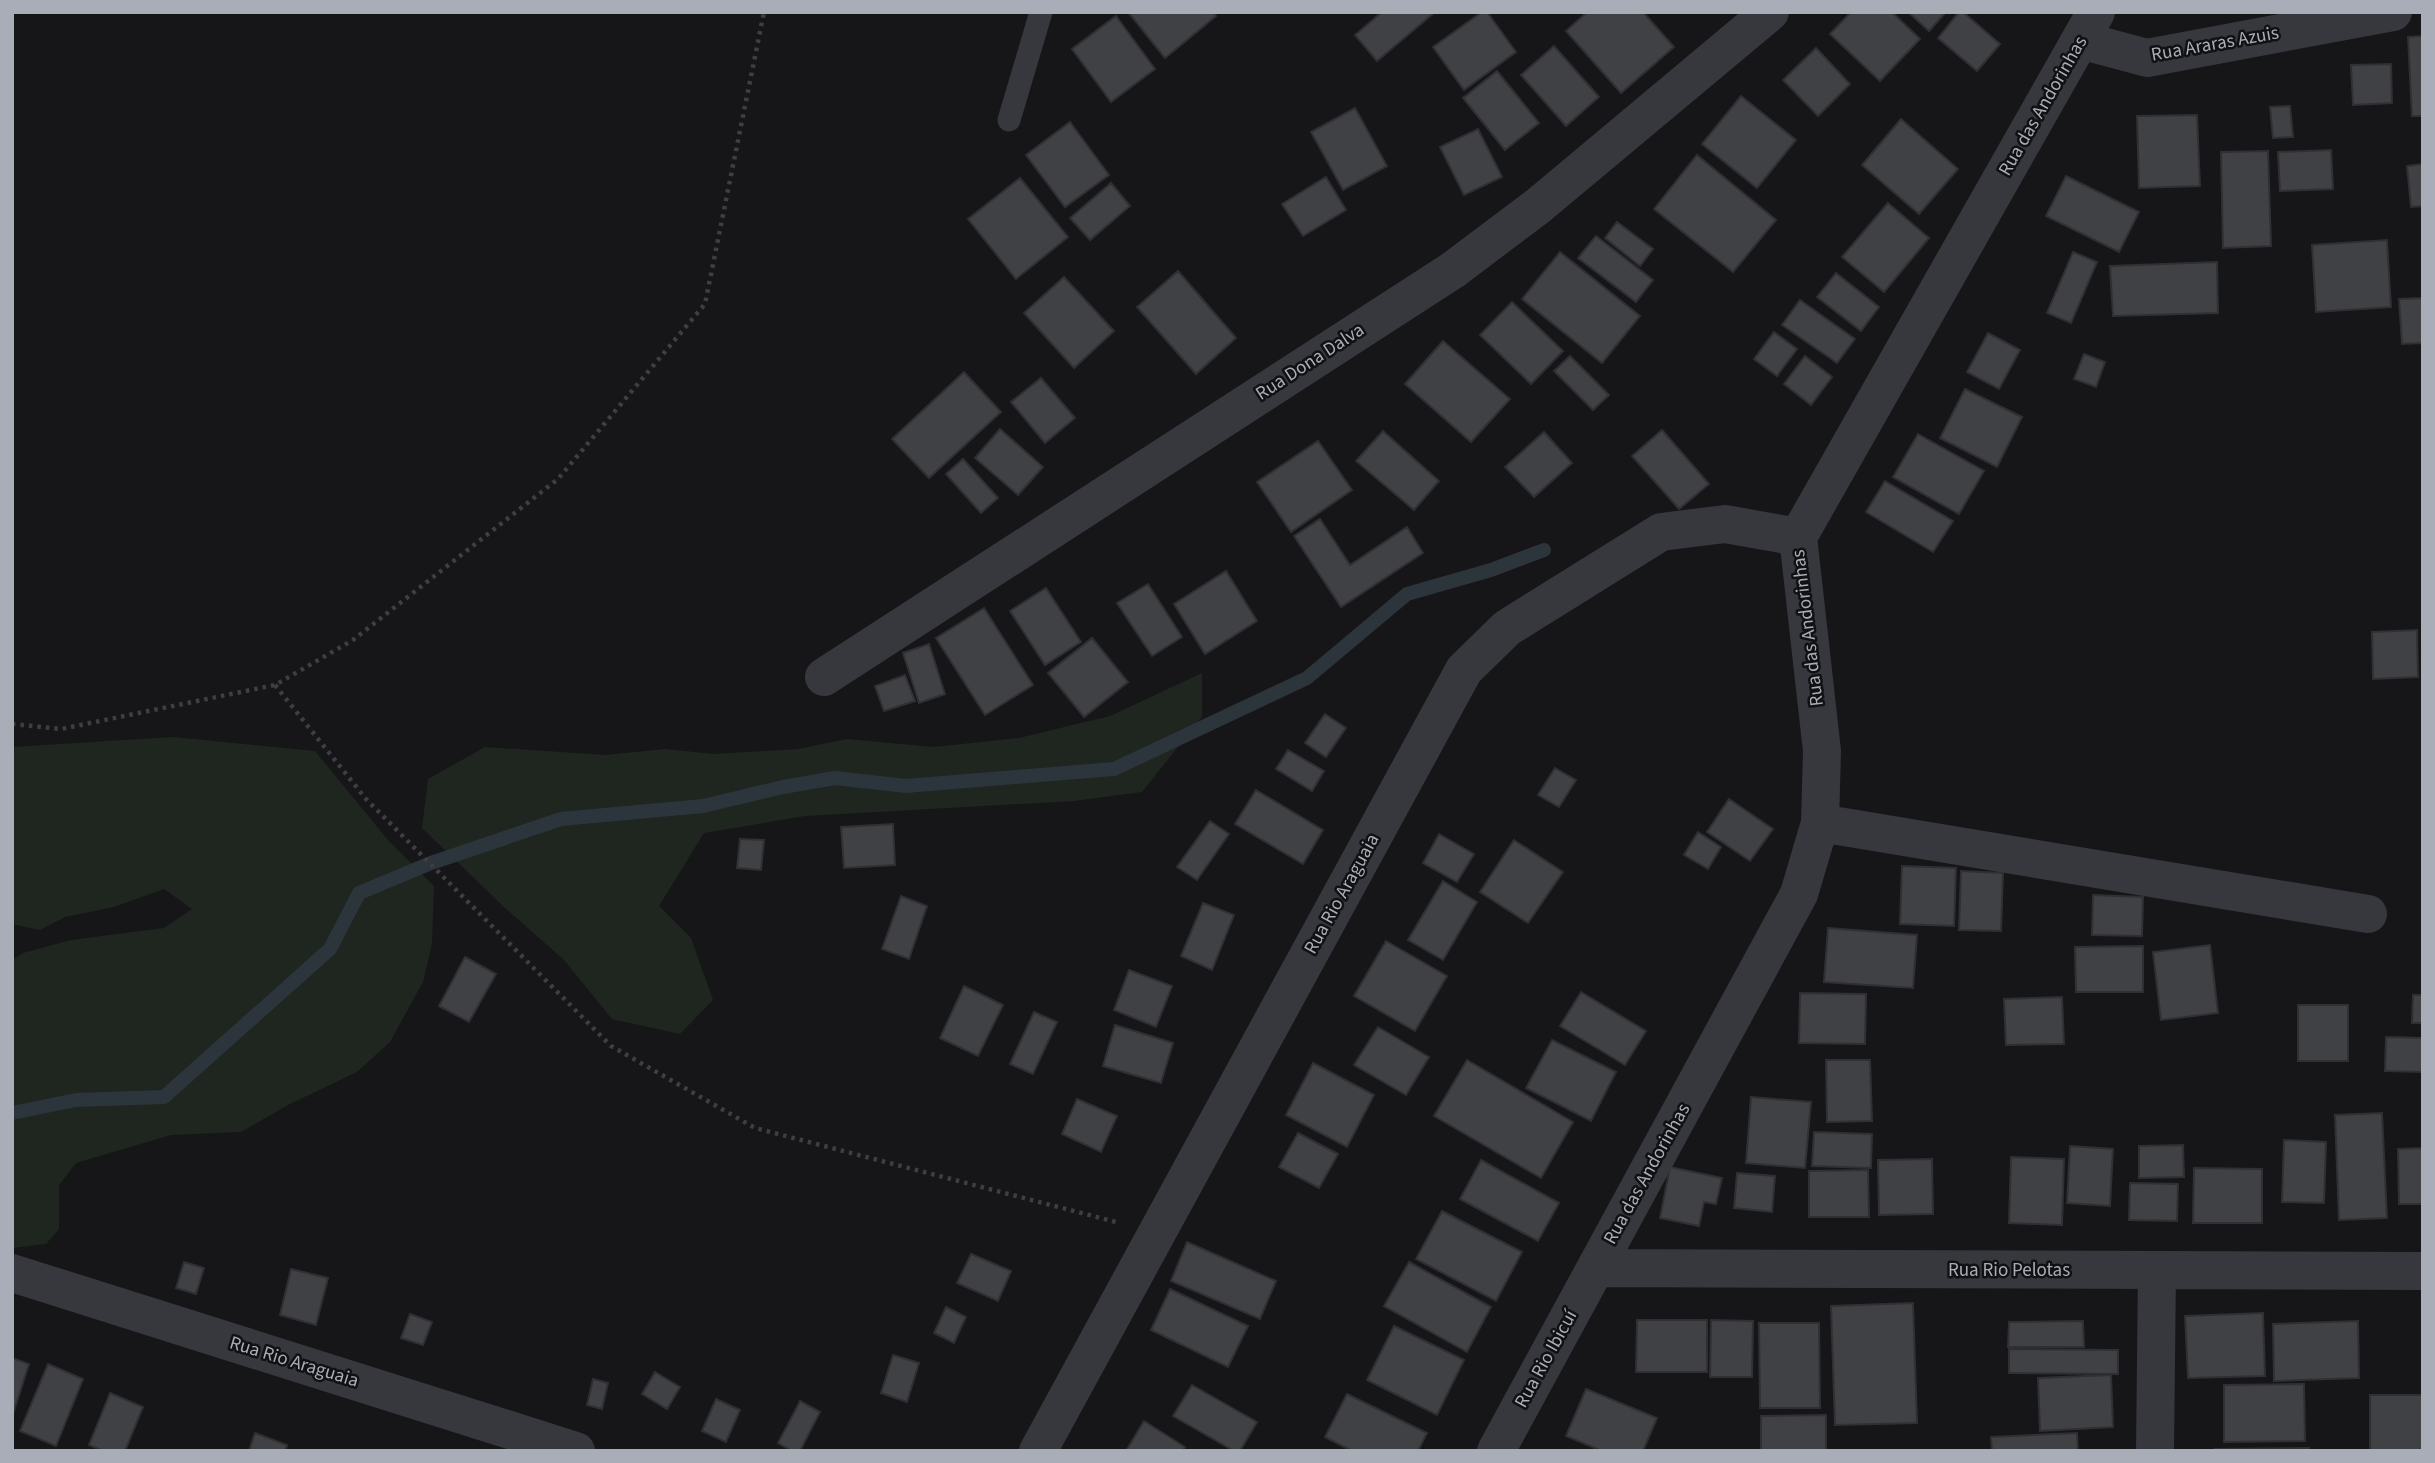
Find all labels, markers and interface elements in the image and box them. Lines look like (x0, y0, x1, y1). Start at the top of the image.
street label: Rua Araras Azuis (2149, 19, 2281, 69)
street label: Rua das Andorinhas (1992, 31, 2094, 181)
street label: Rua Dona Dalva (1250, 317, 1370, 407)
street label: Rua das Andorinhas (1785, 548, 1831, 708)
street label: Rua Rio Araguaia (1298, 829, 1386, 959)
street label: Rua das Andorinhas (1597, 1099, 1697, 1249)
street label: Rua Rio Pelotas (1948, 1257, 2070, 1284)
street label: Rua Rio Ibicuí (1508, 1304, 1585, 1413)
street label: Rua Rio Araguaia (226, 1330, 362, 1394)

